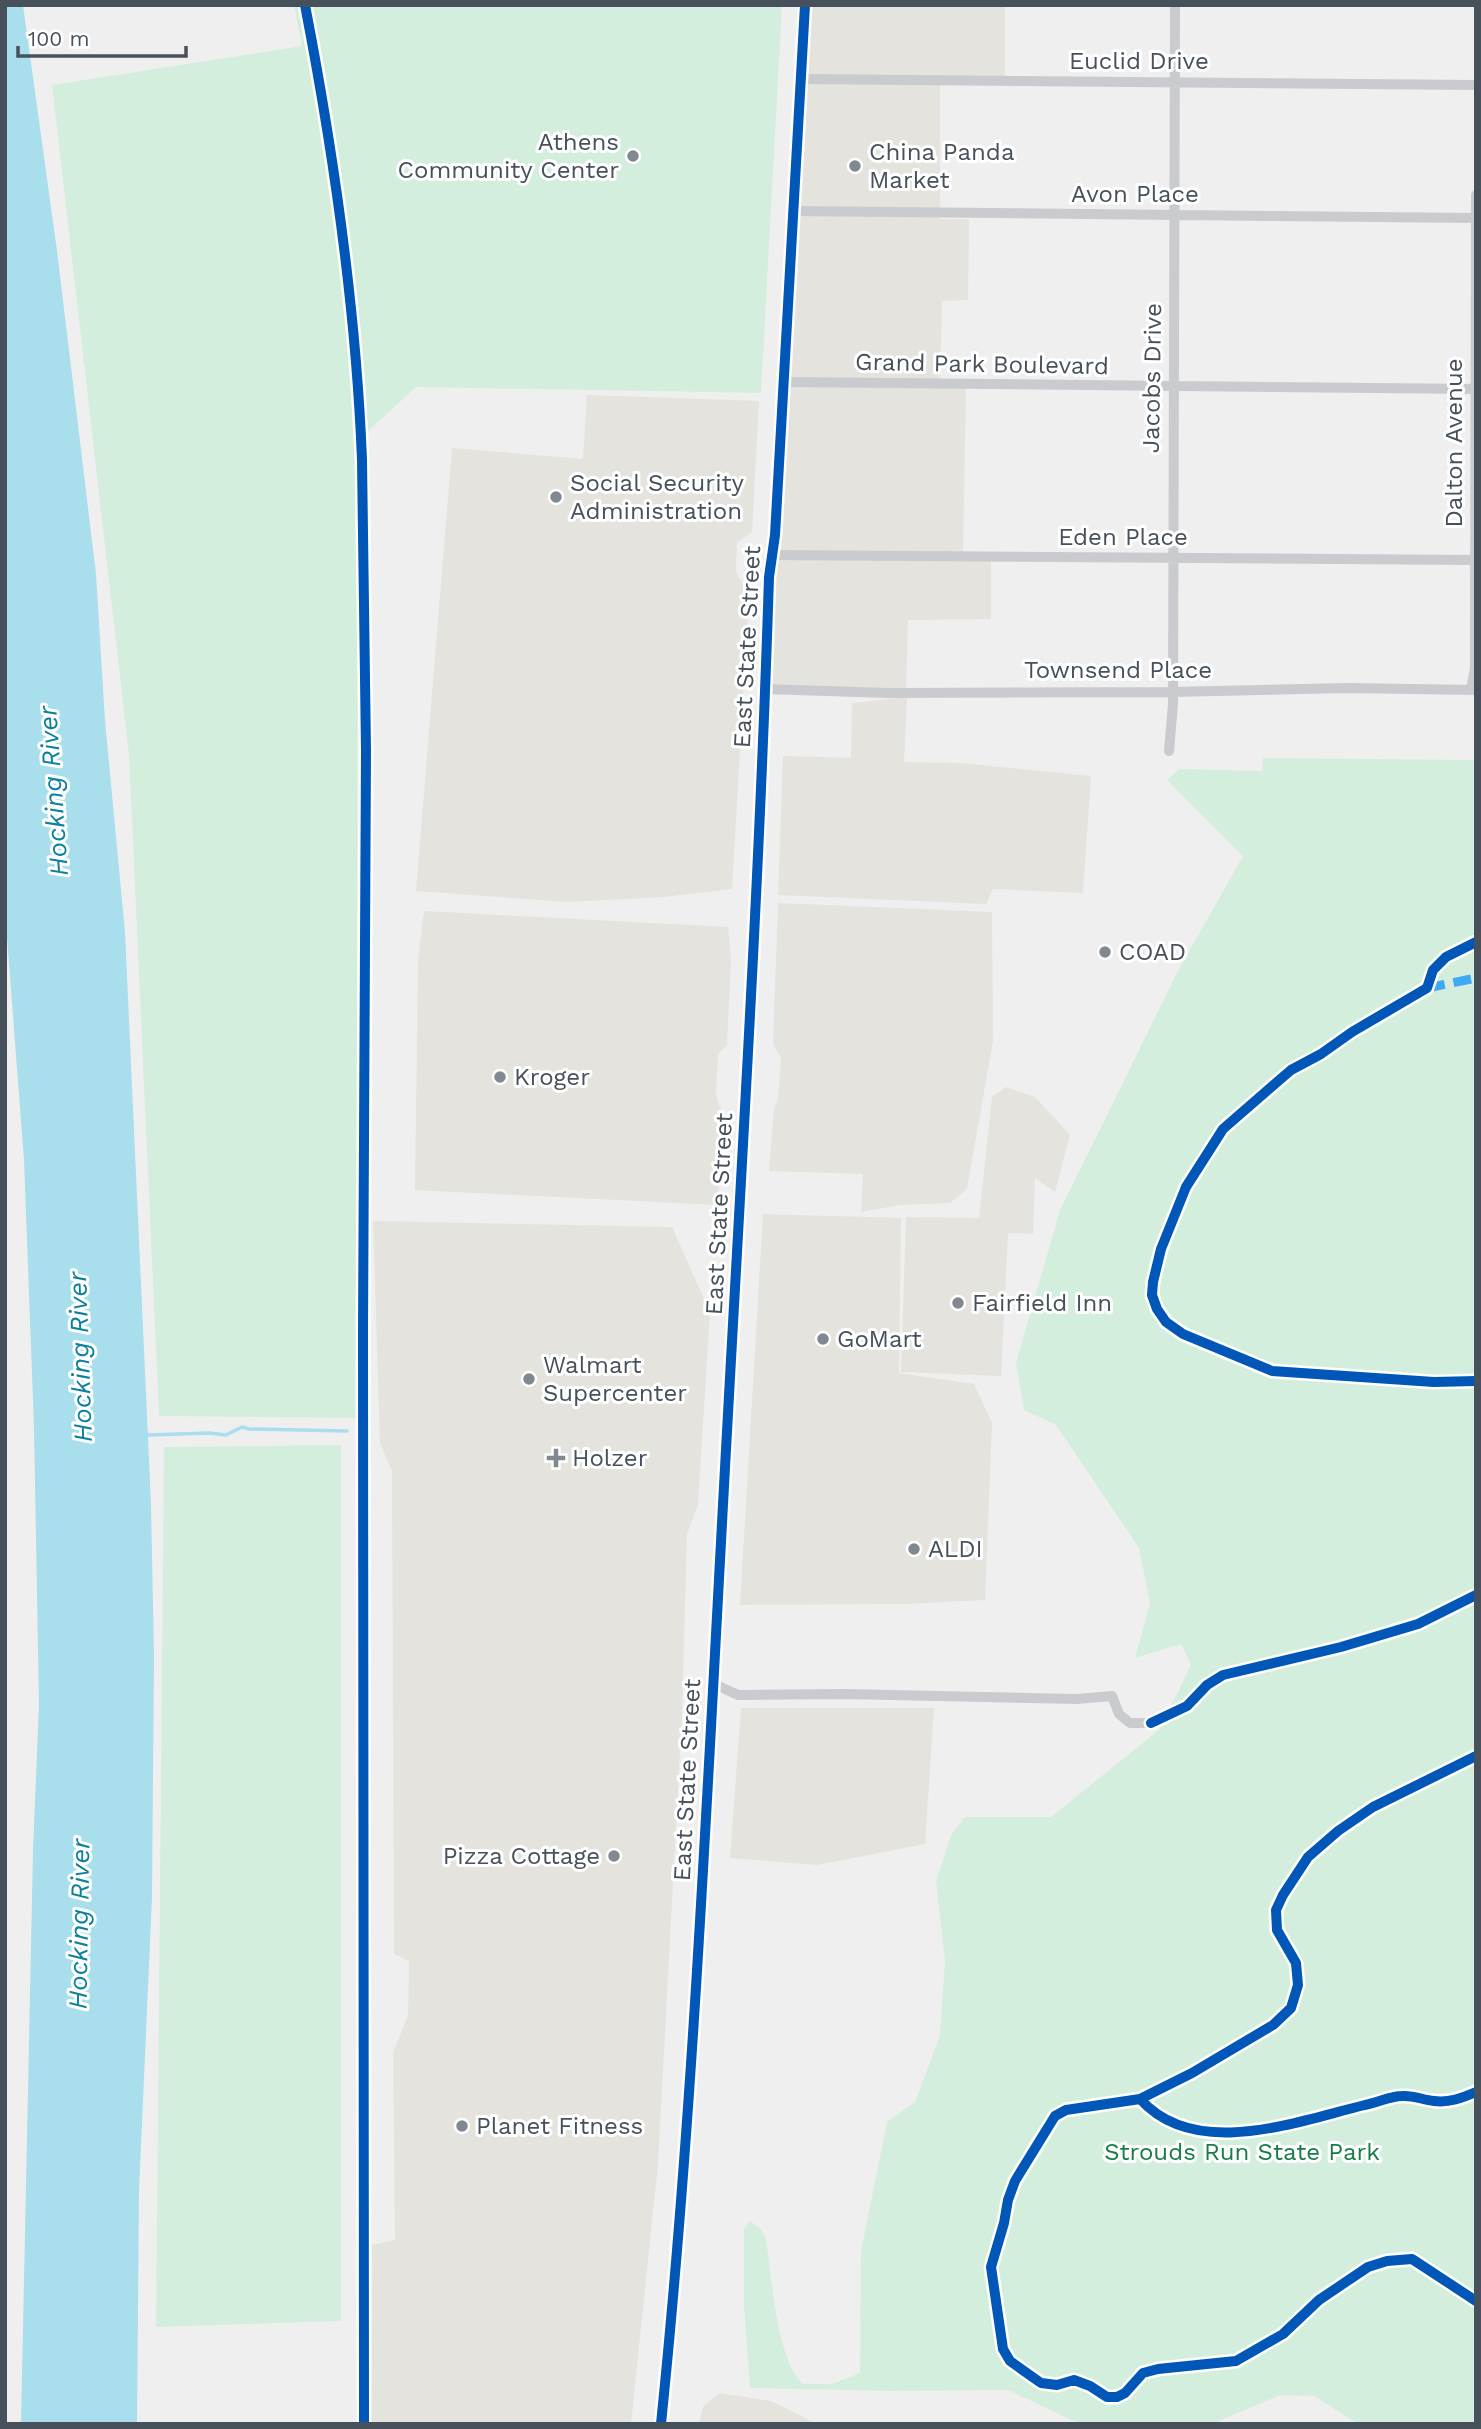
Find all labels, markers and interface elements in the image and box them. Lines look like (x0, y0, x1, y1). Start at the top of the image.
scale bar (18, 14, 186, 58)
text: 100 m (28, 26, 90, 51)
street label: Euclid Drive (1069, 47, 1209, 75)
place label: Athens Community Center (398, 128, 619, 184)
place label: China Panda Market (869, 138, 1015, 194)
marker: Athens Community Center (625, 148, 641, 164)
marker: China Panda Market (847, 158, 863, 174)
street label: Avon Place (1071, 180, 1199, 208)
street label: Jacobs Drive (1137, 303, 1167, 453)
street label: Grand Park Boulevard (855, 348, 1109, 380)
street label: Dalton Avenue (1440, 358, 1468, 528)
place label: Social Security Administration (570, 469, 745, 525)
marker: Social Security Administration (548, 489, 564, 505)
street label: Eden Place (1058, 523, 1188, 551)
street label: East State Street (728, 545, 766, 749)
street label: Townsend Place (1024, 656, 1212, 684)
water label: Hocking River (32, 704, 74, 877)
place label: COAD (1119, 938, 1186, 966)
marker: COAD (1097, 944, 1113, 960)
place label: Kroger (514, 1063, 590, 1091)
marker: Kroger (492, 1069, 508, 1085)
street label: East State Street (700, 1112, 738, 1316)
water label: Hocking River (62, 1270, 98, 1443)
place label: Fairfield Inn (972, 1289, 1112, 1317)
marker: Fairfield Inn (950, 1295, 966, 1311)
place label: GoMart (837, 1325, 922, 1353)
marker: GoMart (815, 1331, 831, 1347)
place label: Walmart Supercenter (543, 1351, 687, 1407)
marker: Walmart Supercenter (521, 1371, 537, 1387)
place label: Holzer (572, 1444, 648, 1472)
marker: Holzer (546, 1448, 566, 1468)
place label: ALDI (928, 1535, 983, 1563)
marker: ALDI (906, 1541, 922, 1557)
street label: East State Street (668, 1678, 706, 1882)
water label: Hocking River (63, 1838, 96, 2010)
place label: Pizza Cottage (443, 1842, 600, 1870)
marker: Pizza Cottage (606, 1848, 622, 1864)
place label: Planet Fitness (476, 2112, 643, 2140)
marker: Planet Fitness (454, 2118, 470, 2134)
park label: Strouds Run State Park (1104, 2138, 1380, 2166)

